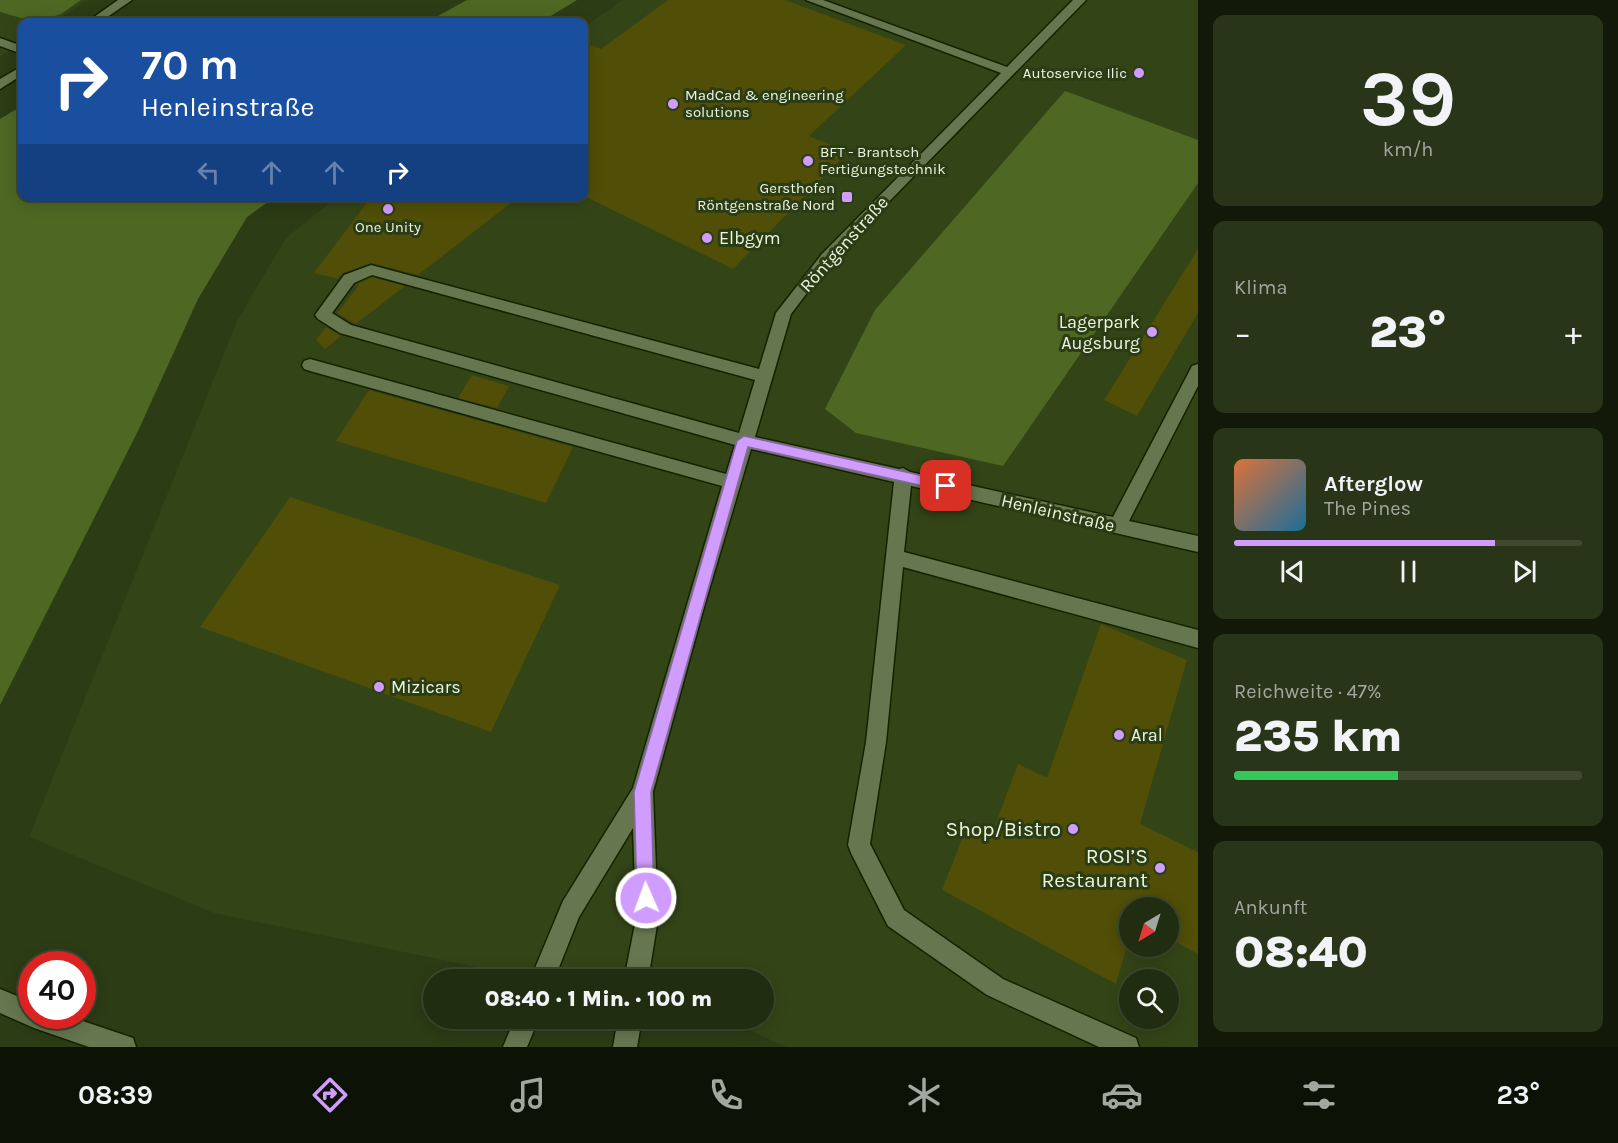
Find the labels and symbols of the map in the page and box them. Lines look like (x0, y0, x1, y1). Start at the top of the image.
place label: Autoservice Ilic (1023, 64, 1127, 82)
marker: Autoservice Ilic (1132, 66, 1146, 80)
place label: MadCad & engineering solutions (685, 86, 844, 121)
marker: MadCad & engineering solutions (666, 97, 680, 111)
place label: BFT - Brantsch Fertigungstechnik (820, 143, 946, 178)
marker: BFT - Brantsch Fertigungstechnik (801, 154, 815, 168)
place label: Gersthofen Röntgenstraße Nord (697, 179, 835, 214)
marker: Gersthofen Röntgenstraße Nord (840, 190, 854, 204)
street label: Röntgenstraße (795, 191, 893, 297)
marker: One Unity (381, 202, 395, 216)
place label: One Unity (355, 218, 421, 236)
place label: Elbgym (719, 227, 781, 249)
marker: Elbgym (700, 231, 714, 245)
place label: Lagerpark Augsburg (1059, 311, 1140, 354)
marker: Lagerpark Augsburg (1145, 325, 1159, 339)
pin (920, 460, 971, 511)
street label: Henleinstraße (999, 489, 1117, 537)
place label: Mizicars (391, 676, 461, 698)
marker: Mizicars (372, 680, 386, 694)
place label: Aral (1131, 724, 1163, 746)
marker: Aral (1112, 728, 1126, 742)
place label: Shop/Bistro (946, 817, 1061, 841)
marker: Shop/Bistro (1066, 822, 1080, 836)
place label: ROSI’S Restaurant (1041, 844, 1148, 892)
marker: ROSI’S Restaurant (1153, 861, 1167, 875)
position arrow (614, 866, 678, 930)
north arrow (1119, 897, 1179, 957)
speed limit sign: 40 (18, 951, 96, 1029)

